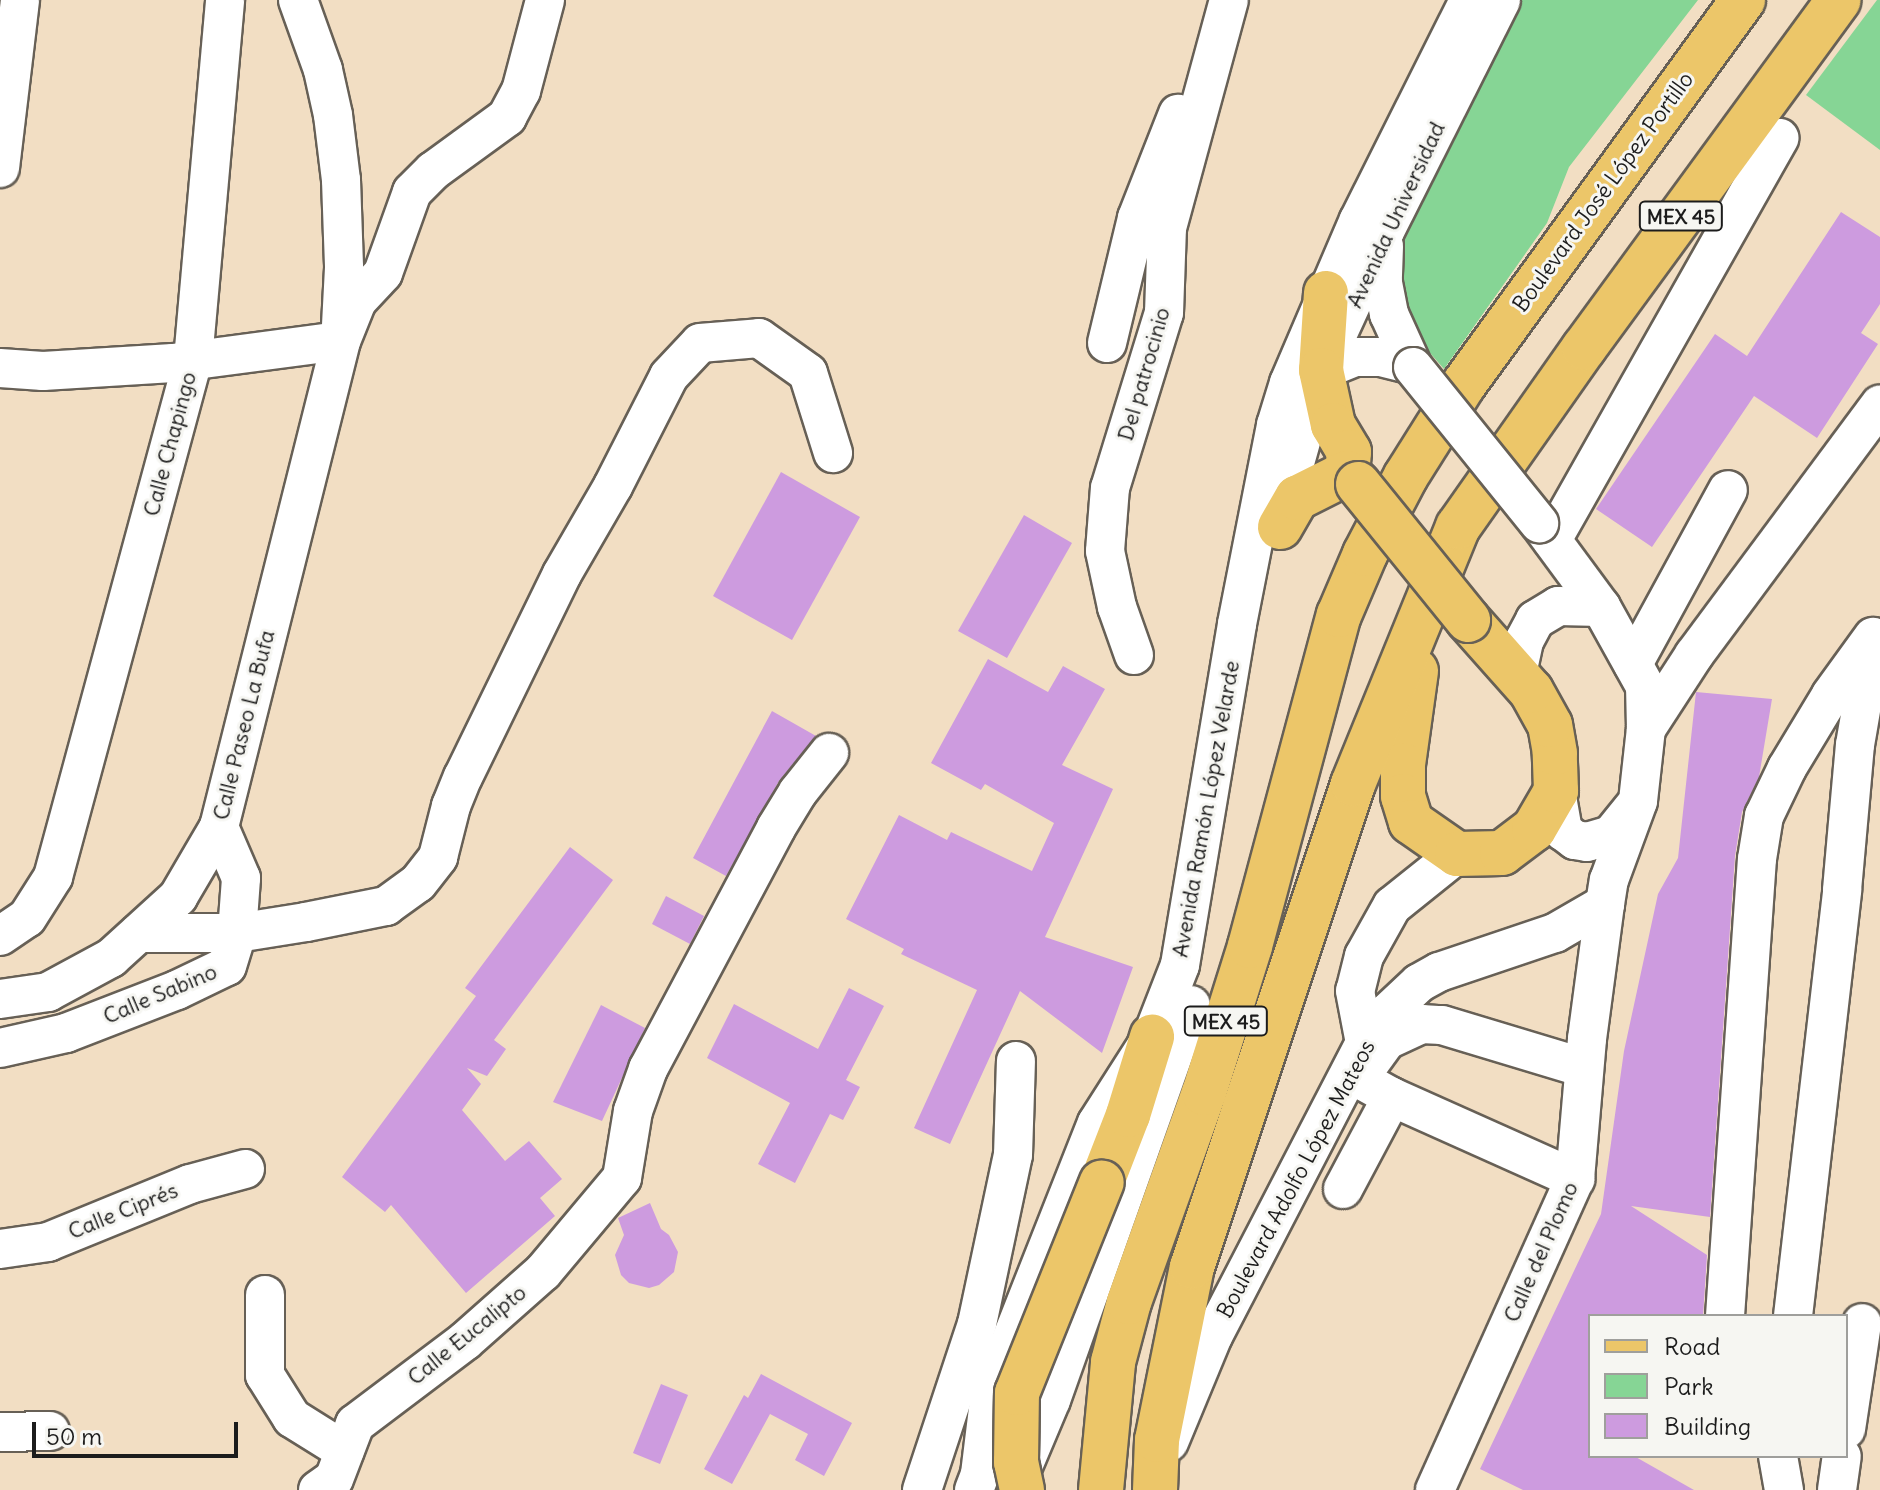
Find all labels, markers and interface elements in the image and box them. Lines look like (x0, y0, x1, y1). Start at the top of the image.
street label: Boulevard José López Portillo (1507, 67, 1699, 317)
street label: Avenida Universidad (1341, 118, 1451, 312)
road number: MEX 45 (1637, 200, 1725, 232)
street label: Del patrocinio (1112, 304, 1176, 444)
street label: Calle Chapingo (138, 369, 202, 519)
street label: Calle Paseo La Bufa (208, 627, 280, 823)
street label: Avenida Ramón López Velarde (1167, 659, 1245, 959)
street label: Calle Sabino (99, 958, 221, 1030)
road number: MEX 45 (1182, 1005, 1270, 1037)
street label: Boulevard Adolfo López Mateos (1211, 1035, 1381, 1323)
street label: Calle Ciprés (64, 1177, 182, 1245)
street label: Calle del Plomo (1498, 1178, 1584, 1326)
street label: Calle Eucalipto (402, 1279, 532, 1391)
legend (1588, 1314, 1848, 1458)
text: Road (1664, 1331, 1720, 1361)
text: Park (1664, 1371, 1714, 1401)
scale bar (36, 1406, 242, 1456)
text: Building (1664, 1411, 1751, 1441)
text: 50 m (46, 1421, 102, 1451)

